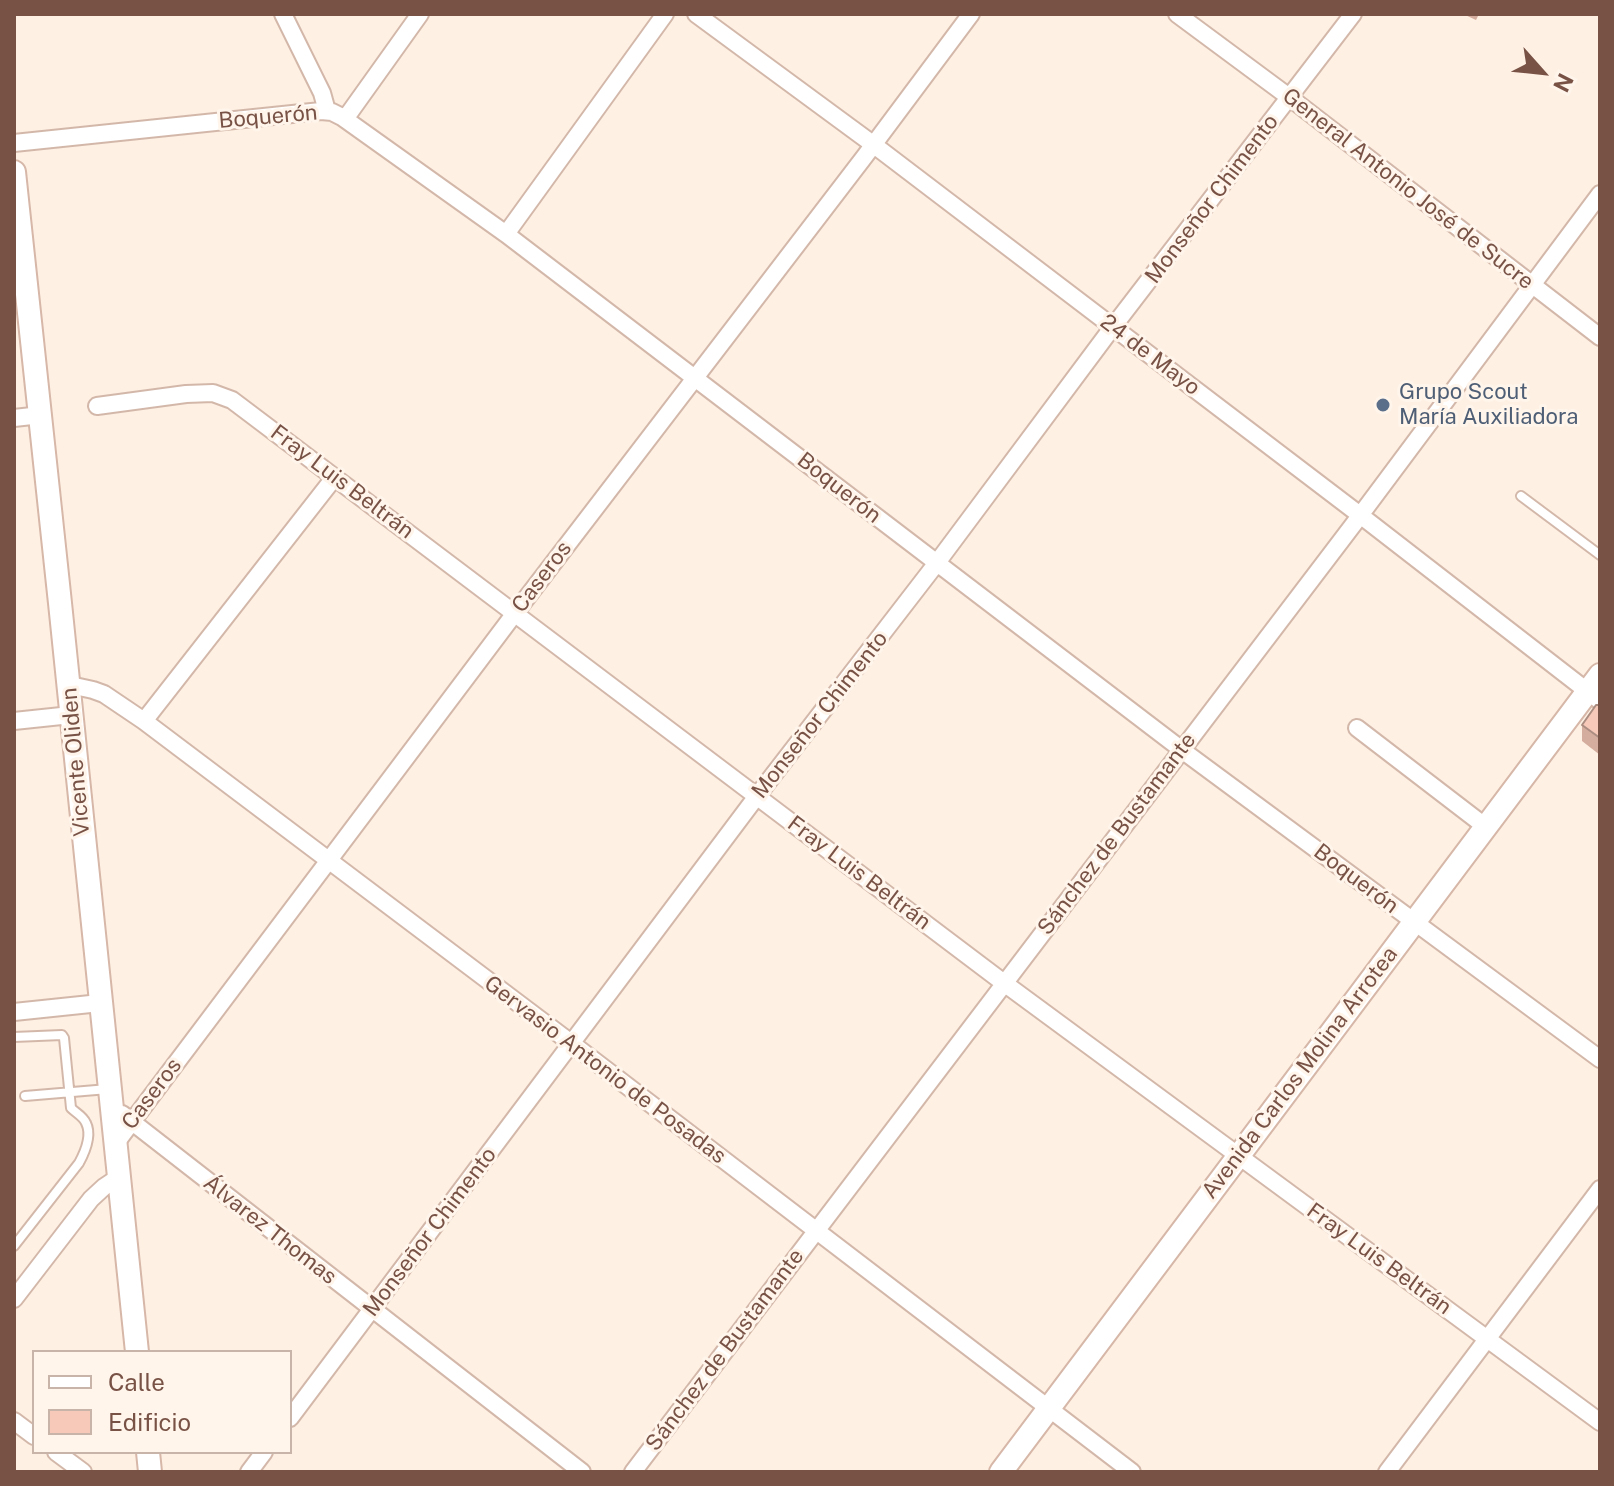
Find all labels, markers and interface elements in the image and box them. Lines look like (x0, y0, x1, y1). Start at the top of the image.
north arrow (1502, 32, 1582, 112)
text: N (1548, 69, 1579, 96)
street label: General Antonio José de Sucre (1277, 83, 1539, 295)
street label: Boquerón (217, 100, 319, 134)
street label: Monseñor Chimento (1140, 109, 1284, 289)
street label: 24 de Mayo (1095, 309, 1205, 401)
place label: Grupo Scout María Auxiliadora (1399, 379, 1578, 430)
marker: Grupo Scout María Auxiliadora (1374, 396, 1392, 414)
street label: Fray Luis Beltrán (265, 420, 419, 544)
street label: Boquerón (792, 447, 886, 529)
street label: Caseros (507, 536, 577, 618)
street label: Monseñor Chimento (747, 626, 893, 804)
street label: Vicente Oliden (56, 687, 96, 837)
street label: Sánchez de Bustamante (1032, 728, 1202, 940)
street label: Fray Luis Beltrán (782, 811, 936, 935)
street label: Boquerón (1308, 839, 1404, 919)
street label: Avenida Carlos Molina Arrotea (1197, 942, 1403, 1204)
street label: Gervasio Antonio de Posadas (479, 970, 731, 1170)
street label: Caseros (117, 1053, 187, 1135)
street label: Monseñor Chimento (358, 1142, 502, 1322)
street label: Álvarez Thomas (198, 1170, 342, 1290)
street label: Fray Luis Beltrán (1301, 1198, 1457, 1320)
street label: Sánchez de Bustamante (640, 1244, 810, 1456)
legend (32, 1350, 292, 1454)
text: Calle (108, 1368, 165, 1396)
text: Edificio (108, 1408, 191, 1436)

